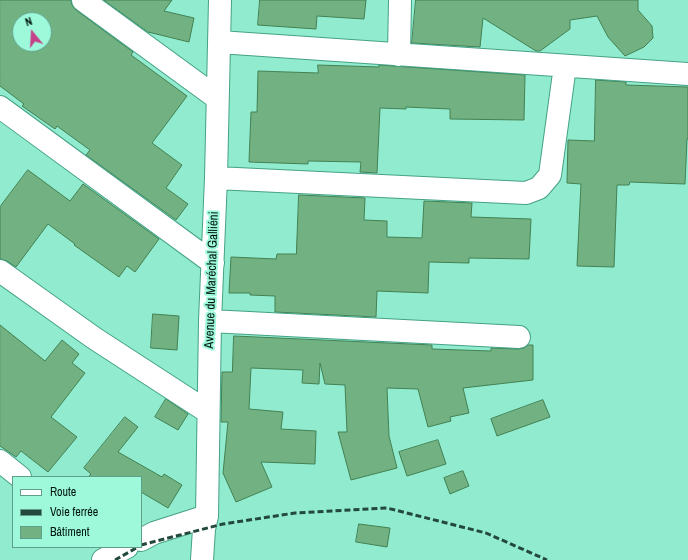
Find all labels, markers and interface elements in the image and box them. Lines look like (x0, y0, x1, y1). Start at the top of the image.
north arrow (12, 12, 52, 52)
text: N (23, 14, 34, 29)
street label: Avenue du Maréchal Galliéni (202, 211, 222, 349)
legend (12, 476, 142, 548)
text: Route (50, 484, 76, 500)
text: Voie ferrée (50, 504, 98, 520)
text: Bâtiment (50, 524, 89, 540)

